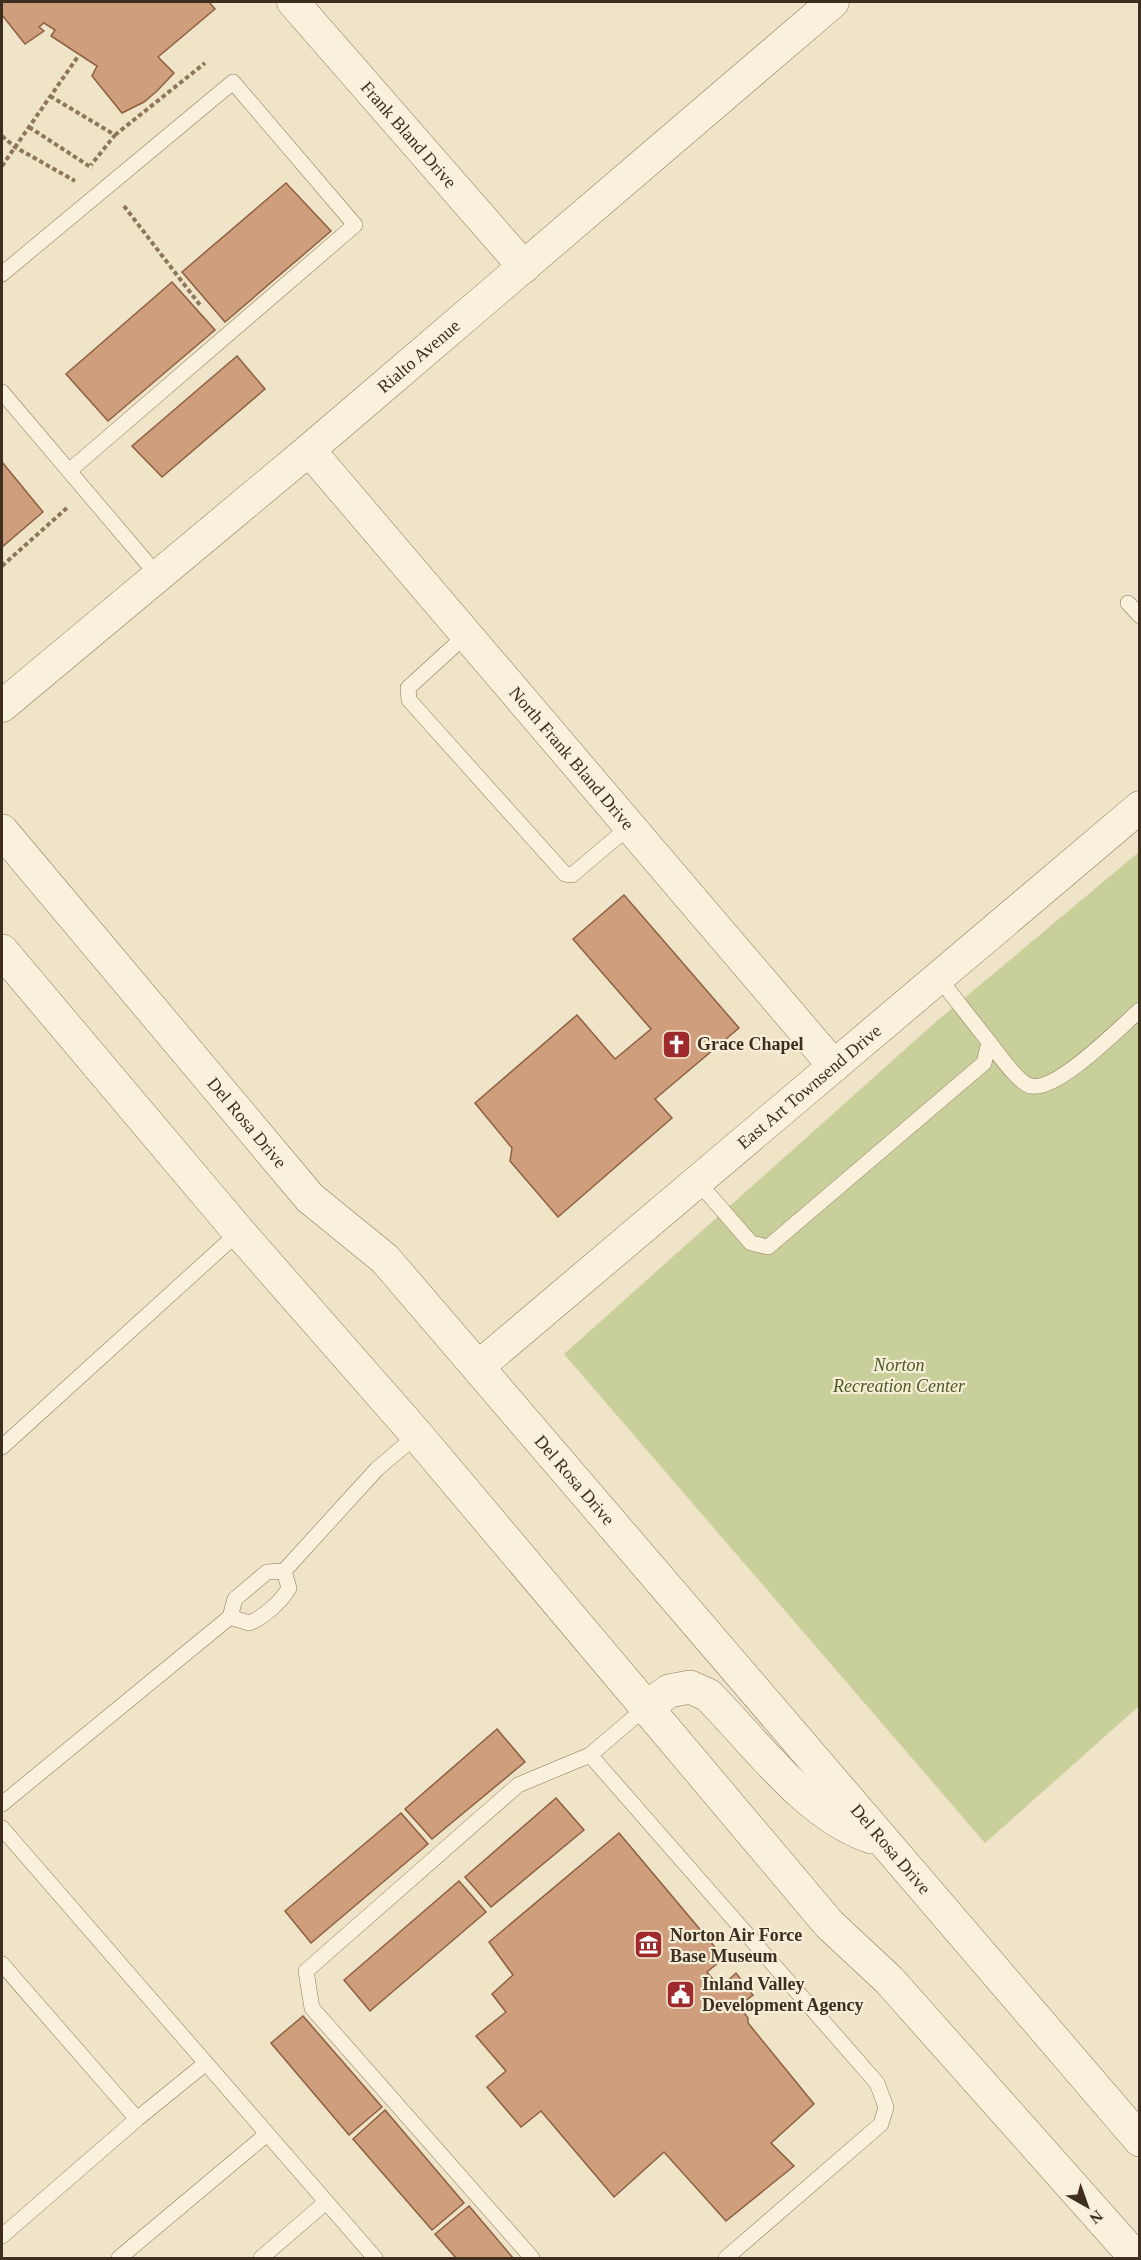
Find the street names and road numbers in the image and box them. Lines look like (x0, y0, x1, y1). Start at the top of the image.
street label: Frank Bland Drive (357, 77, 461, 192)
street label: Rialto Avenue (373, 315, 464, 397)
street label: North Frank Bland Drive (505, 683, 638, 834)
street label: East Art Townsend Drive (733, 1020, 885, 1153)
street label: Del Rosa Drive (203, 1073, 291, 1172)
street label: Del Rosa Drive (530, 1431, 619, 1529)
street label: Del Rosa Drive (847, 1800, 935, 1898)

